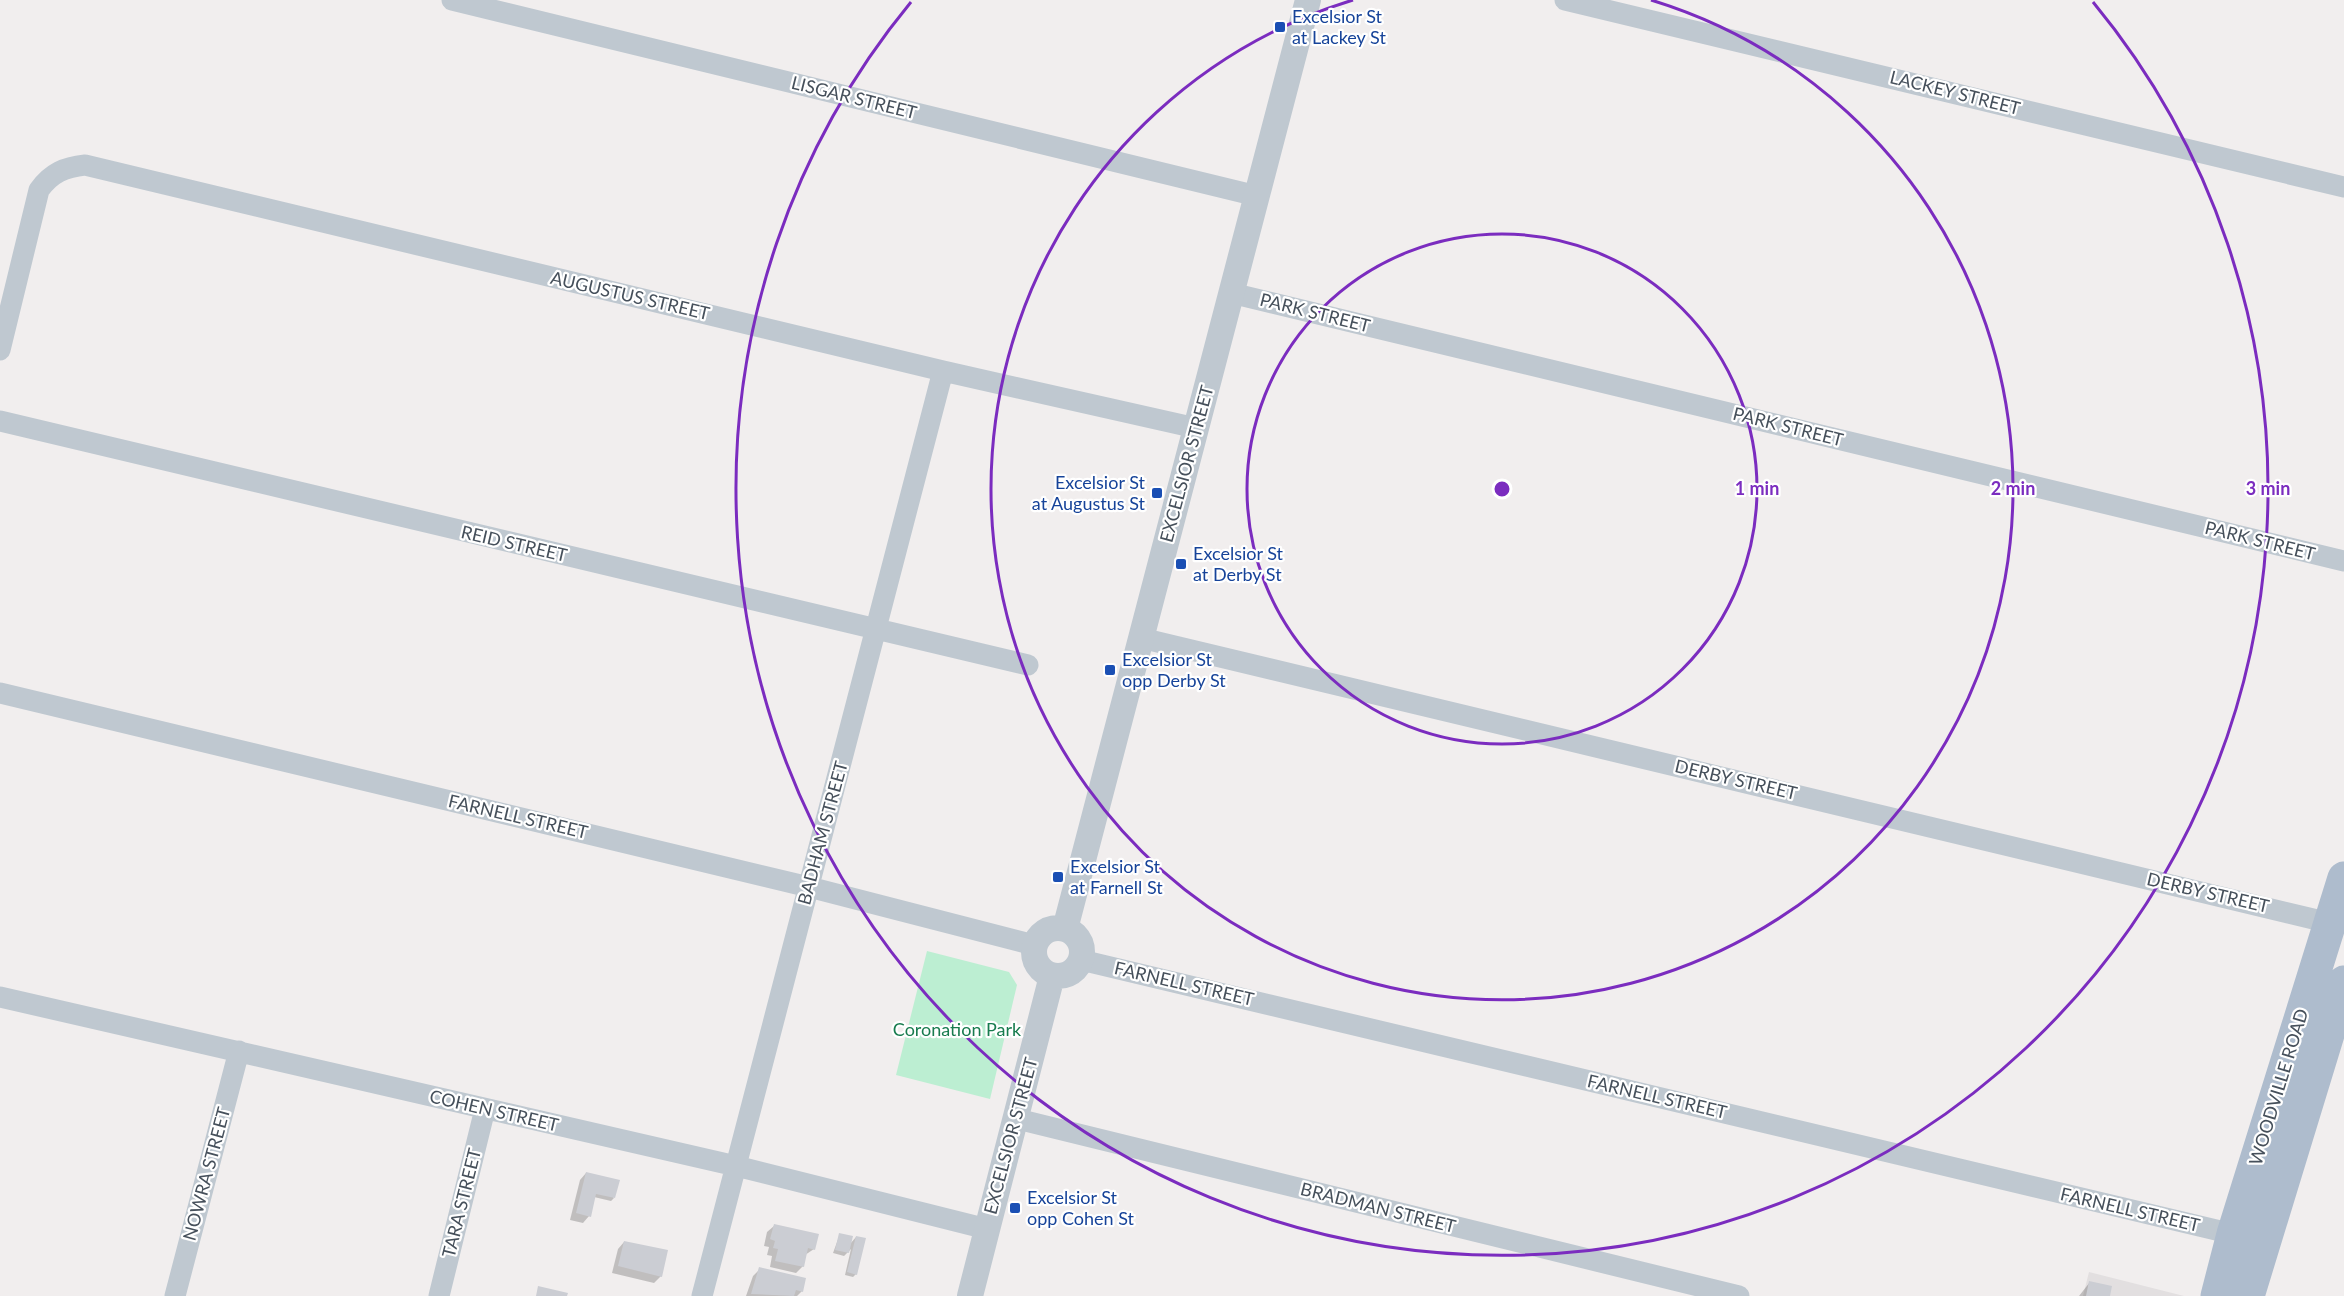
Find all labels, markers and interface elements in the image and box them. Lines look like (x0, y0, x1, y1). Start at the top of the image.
place label: Excelsior St at Lackey St (1292, 5, 1386, 48)
marker: Excelsior St at Lackey St (1273, 20, 1287, 34)
street label: LACKEY STREET (1888, 65, 2023, 119)
street label: LISGAR STREET (789, 71, 919, 123)
street label: AUGUSTUS STREET (549, 266, 712, 324)
street label: PARK STREET (1258, 288, 1373, 336)
street label: EXCELSIOR STREET (1155, 383, 1218, 545)
street label: PARK STREET (1731, 402, 1846, 450)
place label: Excelsior St at Augustus St (1032, 471, 1146, 514)
text: 1 min (1735, 477, 1779, 499)
text: 2 min (1991, 477, 2035, 499)
text: 3 min (2246, 477, 2290, 499)
centre of rings (1492, 479, 1512, 499)
marker: Excelsior St at Augustus St (1150, 486, 1164, 500)
street label: PARK STREET (2203, 516, 2318, 564)
street label: REID STREET (459, 520, 570, 566)
place label: Excelsior St at Derby St (1193, 542, 1284, 585)
marker: Excelsior St at Derby St (1174, 557, 1188, 571)
place label: Excelsior St opp Derby St (1122, 648, 1226, 691)
marker: Excelsior St opp Derby St (1103, 663, 1117, 677)
street label: DERBY STREET (1673, 754, 1800, 804)
street label: BADHAM STREET (792, 758, 852, 907)
street label: FARNELL STREET (446, 789, 590, 843)
place label: Excelsior St at Farnell St (1070, 855, 1163, 898)
street label: DERBY STREET (2145, 867, 2272, 917)
marker: Excelsior St at Farnell St (1051, 870, 1065, 884)
street label: FARNELL STREET (1112, 956, 1256, 1010)
street label: WOODVILLE ROAD (2244, 1006, 2312, 1168)
park label: Coronation Park (893, 1018, 1022, 1040)
street label: EXCELSIOR STREET (979, 1055, 1042, 1217)
street label: FARNELL STREET (1585, 1069, 1729, 1123)
street label: COHEN STREET (428, 1084, 561, 1136)
street label: NOWRA STREET (178, 1104, 235, 1243)
street label: TARA STREET (437, 1145, 485, 1260)
street label: BRADMAN STREET (1298, 1177, 1458, 1237)
street label: FARNELL STREET (2058, 1182, 2202, 1236)
place label: Excelsior St opp Cohen St (1027, 1186, 1135, 1229)
marker: Excelsior St opp Cohen St (1008, 1201, 1022, 1215)

